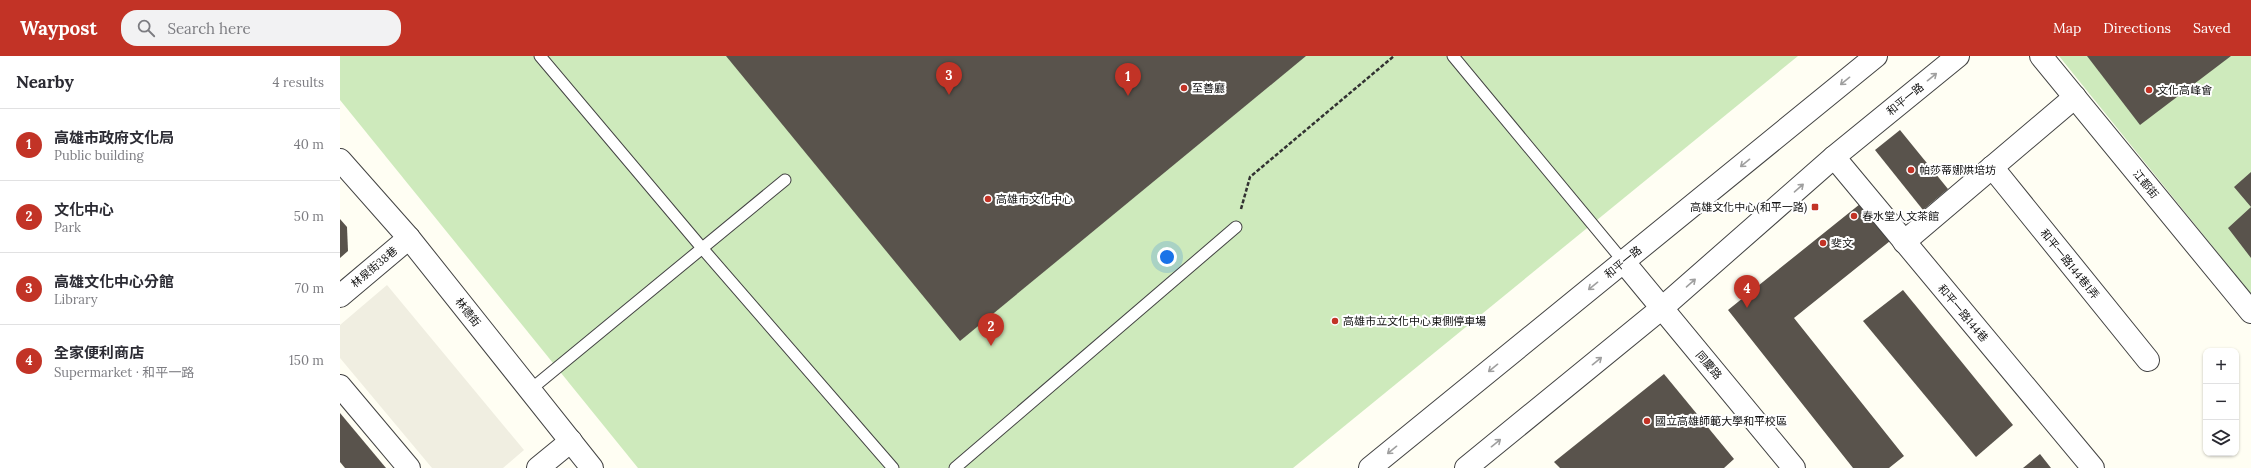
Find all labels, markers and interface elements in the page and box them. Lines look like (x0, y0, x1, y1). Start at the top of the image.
search box (121, 10, 401, 46)
text: Waypost (20, 16, 97, 40)
icon: search (135, 17, 157, 39)
text: Search here (167, 19, 251, 38)
text: Map (2053, 19, 2081, 37)
text: Directions (2103, 19, 2171, 37)
text: Saved (2193, 19, 2231, 37)
pin: 3 (936, 62, 962, 95)
pin: 1 (1115, 63, 1141, 96)
text: Nearby (16, 71, 74, 93)
one-way arrow (1926, 73, 1937, 82)
text: 4 results (273, 74, 324, 91)
one-way arrow (1840, 76, 1851, 85)
street label: 和平一路 (1883, 80, 1927, 118)
place label: 至善廳 (1192, 81, 1225, 95)
marker: 至善廳 (1179, 83, 1189, 93)
place label: 文化高峰會 (2157, 83, 2212, 97)
marker: 文化高峰會 (2144, 85, 2154, 95)
text: 高雄市政府文化局 (54, 128, 174, 147)
text: 1 (26, 136, 32, 153)
text: 40 m (294, 136, 324, 153)
text: Public building (54, 147, 144, 164)
one-way arrow (1739, 158, 1750, 167)
place label: 帕莎蒂娜烘培坊 (1919, 163, 1996, 177)
marker: 帕莎蒂娜烘培坊 (1906, 165, 1916, 175)
street label: 江都街 (2130, 167, 2162, 201)
one-way arrow (1794, 183, 1805, 192)
place label: 高雄市文化中心 (996, 192, 1073, 206)
marker: 高雄市文化中心 (983, 194, 993, 204)
text: 文化中心 (54, 200, 114, 219)
place label: 高雄文化中心(和平一路) (1690, 200, 1807, 215)
marker: 高雄文化中心(和平一路) (1810, 202, 1820, 212)
text: 2 (26, 208, 32, 225)
text: 50 m (294, 208, 324, 225)
place label: 春水堂人文茶館 (1862, 209, 1939, 223)
marker: 春水堂人文茶館 (1849, 211, 1859, 221)
text: Park (54, 219, 81, 236)
street label: 和平一路144巷1弄 (2038, 226, 2102, 302)
place label: 斐文 (1831, 236, 1853, 250)
marker: 斐文 (1818, 238, 1828, 248)
street label: 和平一路 (1601, 243, 1645, 281)
street label: 林泉街38巷 (348, 244, 400, 290)
your location (1157, 247, 1177, 267)
text: 高雄文化中心分館 (54, 272, 174, 291)
pin: 4 (1734, 275, 1760, 308)
one-way arrow (1686, 278, 1697, 287)
text: 3 (25, 280, 33, 297)
text: 70 m (295, 280, 324, 297)
one-way arrow (1588, 281, 1599, 290)
street label: 和平一路144巷 (1935, 281, 1991, 345)
text: Library (54, 291, 98, 308)
street label: 林德街 (452, 295, 484, 329)
pin: 2 (978, 313, 1004, 346)
place label: 高雄市立文化中心東側停車場 (1343, 314, 1486, 328)
marker: 高雄市立文化中心東側停車場 (1330, 316, 1340, 326)
text: 全家便利商店 (54, 343, 144, 362)
street label: 同慶路 (1693, 348, 1725, 382)
map controls (2203, 348, 2239, 456)
button: + (2203, 348, 2239, 384)
text: 4 (25, 352, 33, 369)
text: 150 m (289, 352, 324, 369)
one-way arrow (1591, 356, 1602, 365)
one-way arrow (1487, 363, 1498, 372)
text: Supermarket · 和平一路 (54, 364, 194, 381)
button: − (2203, 384, 2239, 420)
place label: 國立高雄師範大學和平校區 (1655, 414, 1787, 428)
marker: 國立高雄師範大學和平校區 (1642, 416, 1652, 426)
button: layers (2203, 420, 2239, 456)
one-way arrow (1491, 439, 1502, 448)
one-way arrow (1386, 446, 1397, 454)

